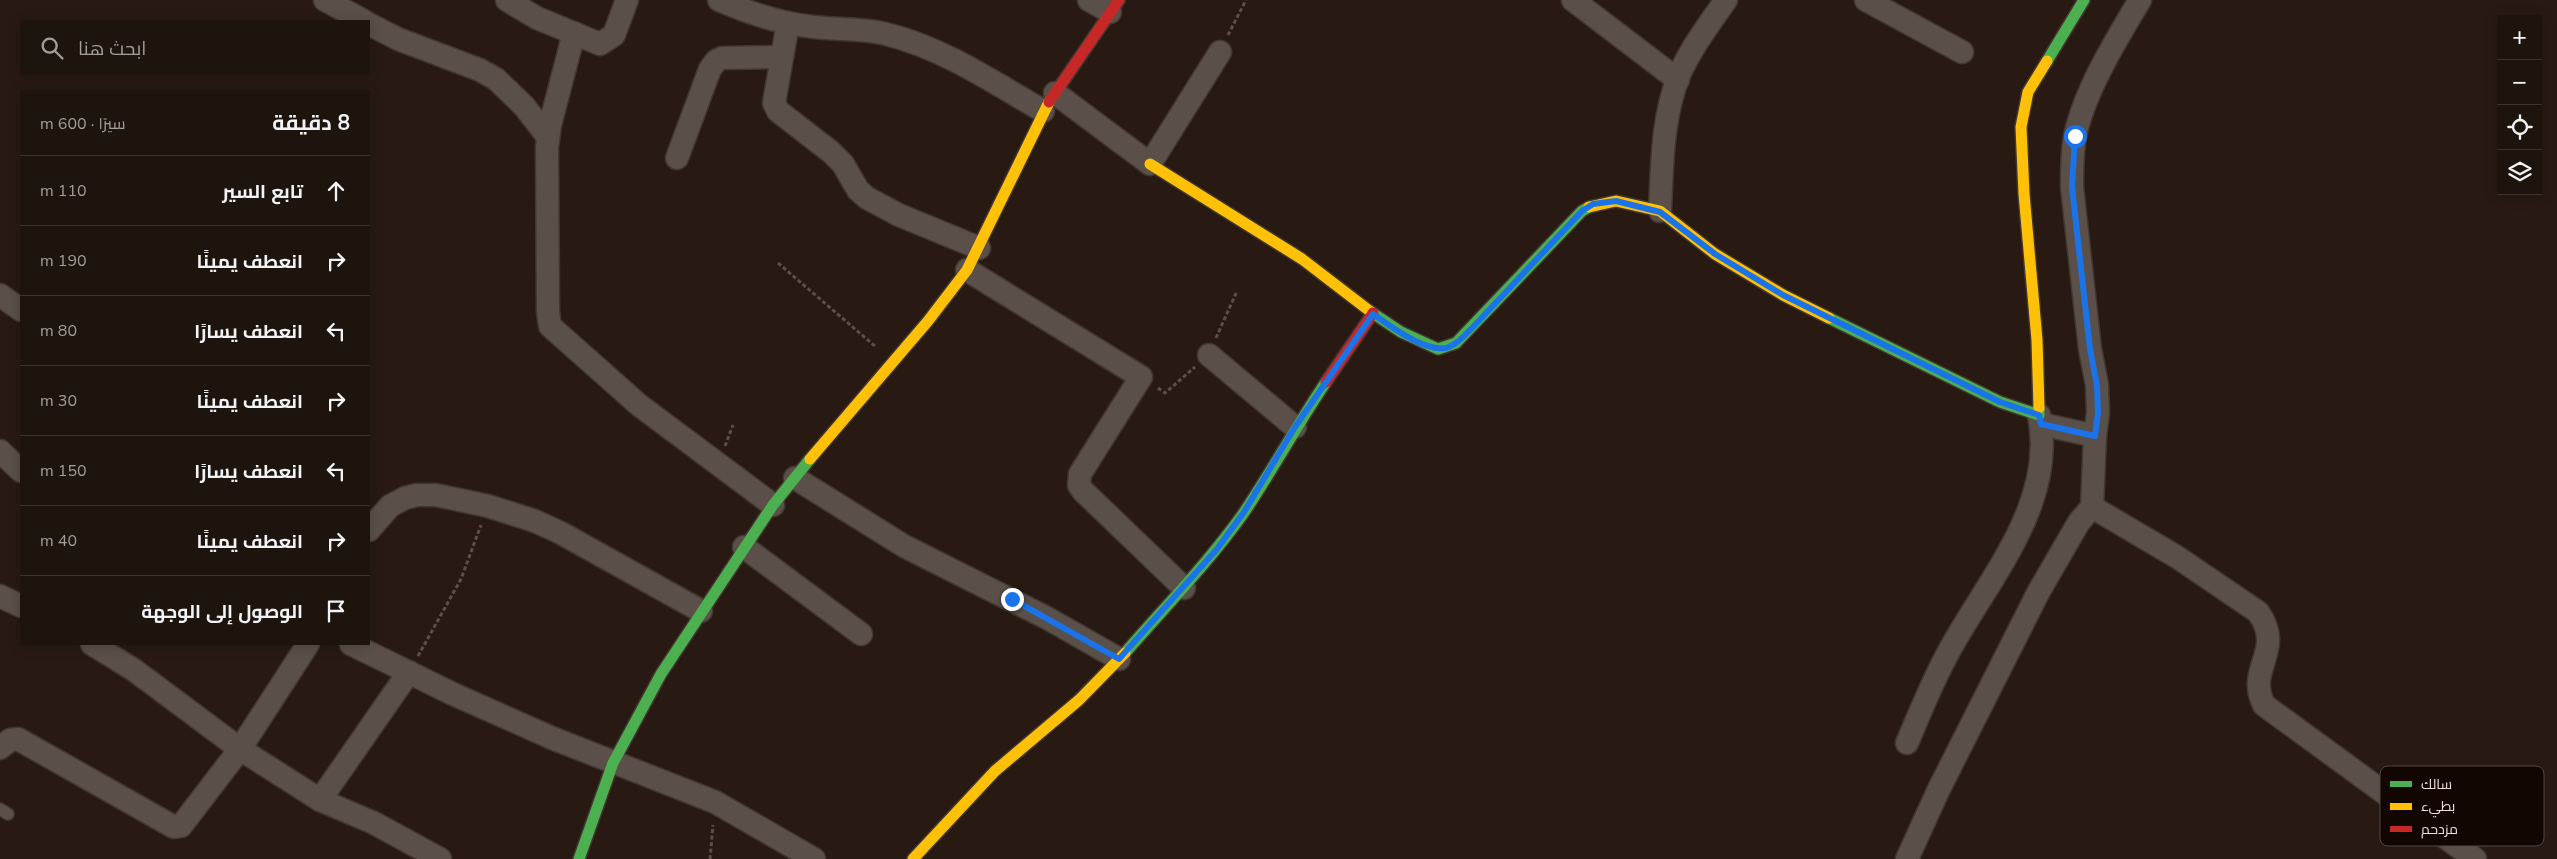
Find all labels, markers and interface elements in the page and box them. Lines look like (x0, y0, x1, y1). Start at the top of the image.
map controls (2497, 15, 2542, 195)
button: + (2497, 15, 2542, 60)
search box (20, 20, 370, 75)
icon: search (38, 34, 66, 62)
text: ابحث هنا (78, 36, 146, 62)
button: − (2497, 60, 2542, 105)
button: locate (2497, 105, 2542, 150)
text: 8 دقيقة (272, 109, 350, 137)
text: سيرًا · 600 m (40, 113, 126, 135)
route start (2064, 125, 2087, 148)
button: layers (2497, 150, 2542, 195)
icon: ahead (322, 177, 350, 205)
text: تابع السير (222, 179, 303, 205)
text: 110 m (40, 180, 87, 202)
icon: right (322, 247, 350, 275)
text: انعطف يمينًا (197, 249, 303, 275)
text: 190 m (40, 250, 87, 272)
icon: left (322, 317, 350, 345)
text: انعطف يسارًا (194, 319, 303, 345)
text: 80 m (40, 320, 77, 342)
icon: right (322, 387, 350, 415)
text: انعطف يمينًا (197, 389, 303, 415)
text: 30 m (40, 390, 77, 412)
icon: left (322, 457, 350, 485)
text: انعطف يسارًا (194, 459, 303, 485)
text: 150 m (40, 460, 87, 482)
icon: right (322, 527, 350, 555)
text: انعطف يمينًا (197, 529, 303, 555)
text: 40 m (40, 530, 77, 552)
route end (1001, 588, 1024, 611)
icon: arrive (322, 597, 350, 625)
text: الوصول إلى الوجهة (141, 599, 303, 625)
legend (2380, 766, 2544, 846)
text: سالك (2421, 775, 2452, 794)
text: بطيء (2421, 797, 2455, 818)
text: مزدحم (2421, 820, 2458, 839)

